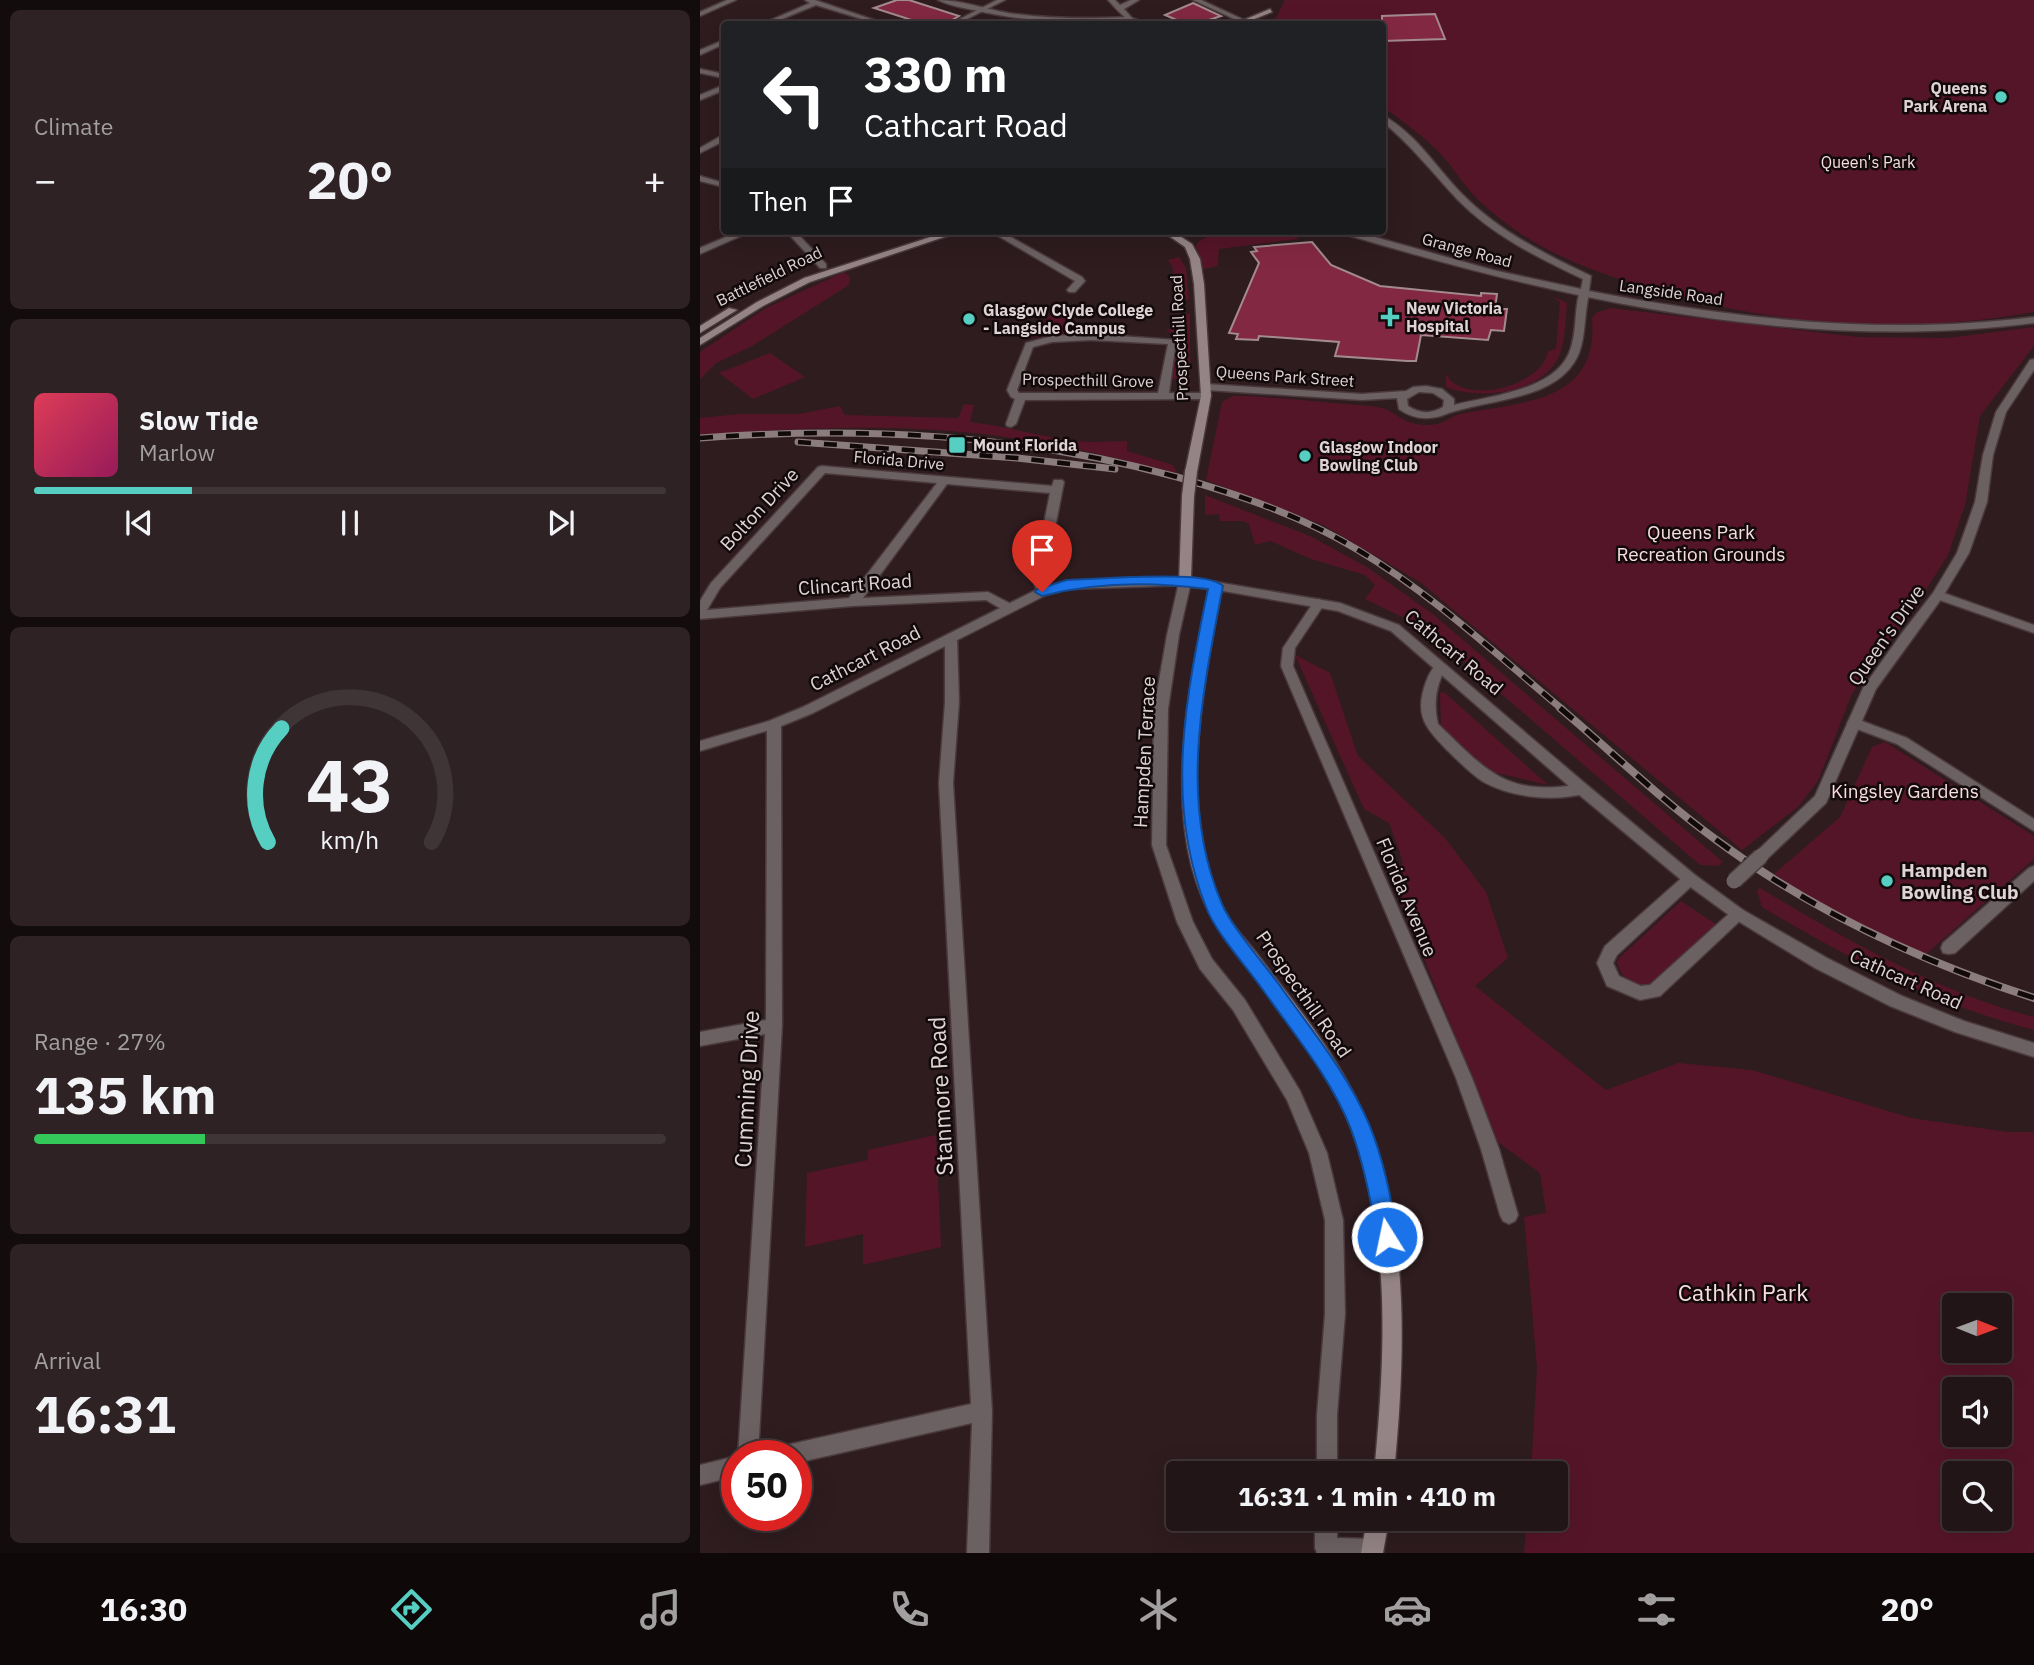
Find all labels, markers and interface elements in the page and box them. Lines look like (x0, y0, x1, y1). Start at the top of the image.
text: 330 m (864, 42, 1008, 105)
icon: left (749, 49, 840, 140)
place label: Queens Park Arena (1903, 78, 1987, 116)
marker: Queens Park Arena (1993, 89, 2009, 105)
text: Cathcart Road (864, 104, 1068, 146)
text: Climate (34, 111, 113, 141)
text: 20° (307, 146, 393, 213)
park label: Queen's Park (1821, 152, 1916, 172)
text: − (34, 155, 57, 204)
text: + (643, 155, 666, 204)
icon: arrive (822, 182, 860, 220)
text: Then (749, 184, 808, 218)
street label: Grange Road (1420, 228, 1514, 272)
street label: Battlefield Road (713, 242, 825, 310)
street label: Prospecthill Road (1166, 275, 1192, 401)
street label: Langside Road (1618, 275, 1724, 309)
place label: New Victoria Hospital (1406, 298, 1502, 336)
place label: Glasgow Clyde College - Langside Campus (983, 300, 1153, 338)
marker: New Victoria Hospital (1380, 307, 1400, 327)
marker: Glasgow Clyde College - Langside Campus (961, 311, 977, 327)
street label: Queens Park Street (1215, 361, 1355, 391)
street label: Prospecthill Grove (1022, 369, 1154, 391)
text: Slow Tide (139, 403, 259, 437)
marker: Mount Florida (947, 435, 967, 455)
place label: Mount Florida (973, 435, 1077, 455)
text: Marlow (139, 437, 215, 467)
place label: Glasgow Indoor Bowling Club (1319, 437, 1439, 475)
street label: Florida Drive (853, 446, 945, 474)
marker: Glasgow Indoor Bowling Club (1297, 448, 1313, 464)
street label: Bolton Drive (715, 463, 803, 555)
icon: previous (120, 504, 158, 542)
icon: pause (331, 504, 369, 542)
icon: next (542, 504, 580, 542)
pin (1012, 520, 1072, 592)
park label: Queens Park Recreation Grounds (1616, 520, 1786, 566)
icon: arrive (1023, 531, 1061, 569)
street label: Clincart Road (797, 568, 913, 600)
street label: Queen's Drive (1842, 580, 1930, 690)
street label: Cathcart Road (1400, 604, 1508, 700)
street label: Cathcart Road (806, 620, 924, 696)
street label: Hampden Terrace (1128, 676, 1160, 828)
text: 43 (306, 738, 394, 833)
park label: Kingsley Gardens (1831, 779, 1979, 803)
text: km/h (321, 823, 379, 856)
street label: Florida Avenue (1371, 834, 1443, 960)
place label: Hampden Bowling Club (1901, 858, 2019, 904)
marker: Hampden Bowling Club (1879, 873, 1895, 889)
street label: Prospecthill Road (1251, 926, 1357, 1062)
street label: Cathcart Road (1846, 943, 1966, 1015)
street label: Cumming Drive (727, 1010, 765, 1168)
street label: Stanmore Road (921, 1016, 959, 1176)
text: Range · 27% (34, 1026, 166, 1056)
text: 135 km (34, 1061, 216, 1128)
position arrow (1350, 1200, 1424, 1274)
park label: Cathkin Park (1678, 1277, 1808, 1307)
north arrow (1942, 1293, 2012, 1363)
map controls (1942, 1293, 2012, 1531)
text: Arrival (34, 1345, 101, 1375)
button: sound (1942, 1377, 2012, 1447)
text: 16:31 (34, 1380, 176, 1447)
speed limit sign: 50 (721, 1440, 812, 1531)
button: search (1942, 1461, 2012, 1531)
text: 16:31 · 1 min · 410 m (1238, 1479, 1496, 1513)
icon: directions (387, 1585, 436, 1634)
icon: music (636, 1585, 685, 1634)
icon: phone (885, 1585, 934, 1634)
icon: climate (1134, 1585, 1183, 1634)
icon: car (1383, 1585, 1432, 1634)
icon: filters (1632, 1585, 1681, 1634)
text: 16:30 (100, 1588, 187, 1630)
text: 20° (1881, 1588, 1934, 1630)

